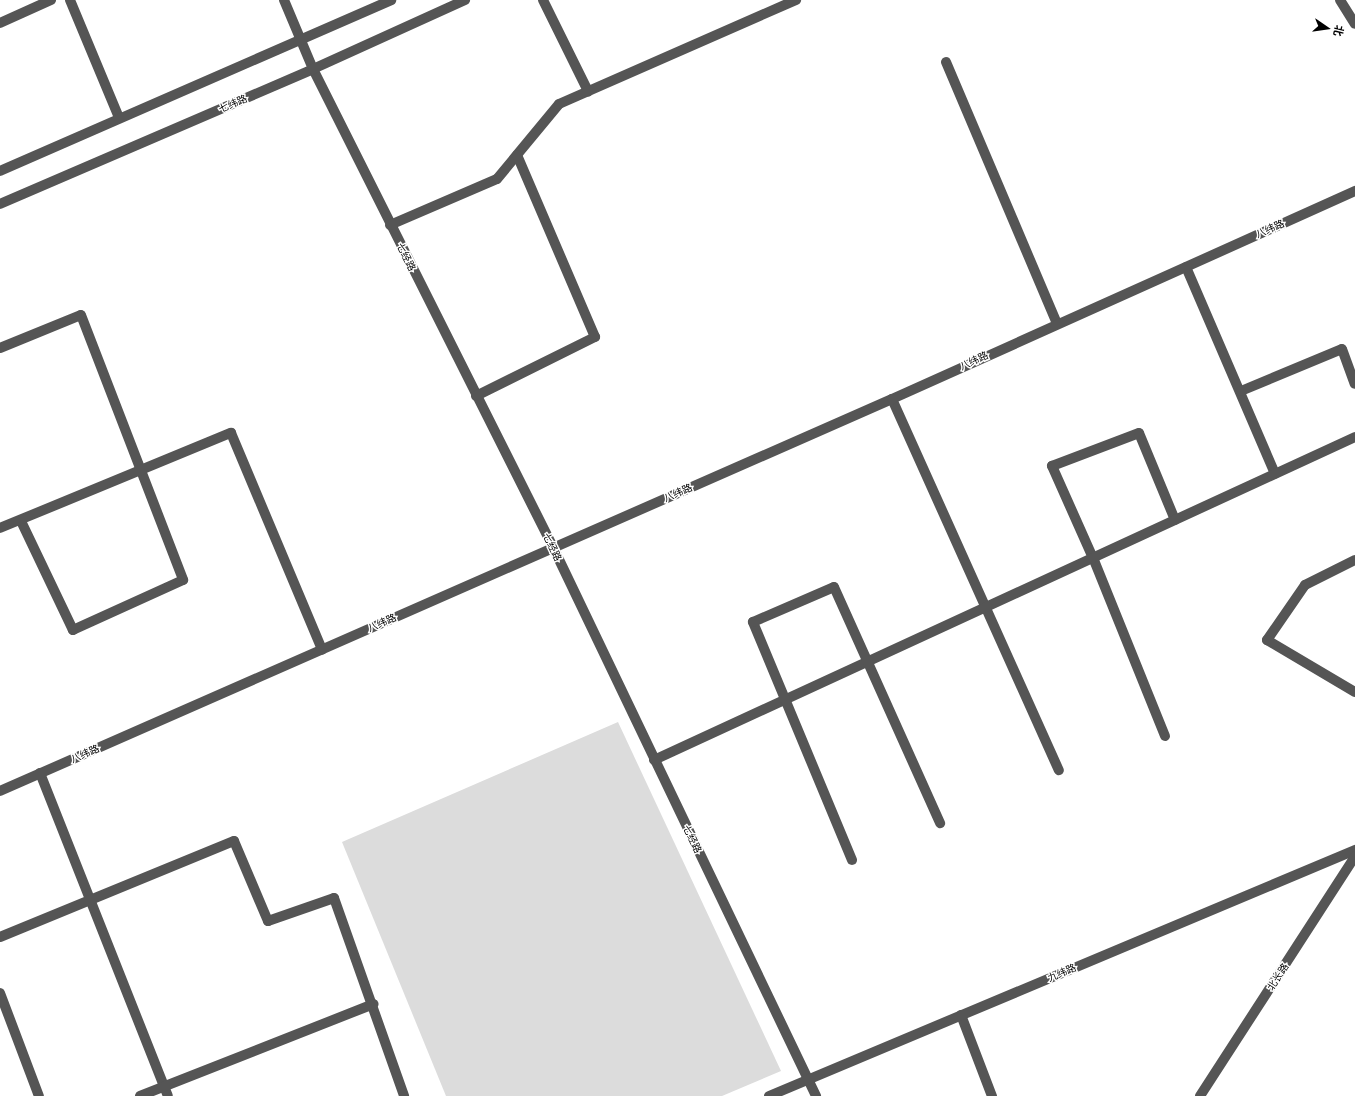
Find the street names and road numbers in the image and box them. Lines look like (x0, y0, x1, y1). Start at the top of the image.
street label: 七纬路 (217, 93, 249, 115)
street label: 八纬路 (1254, 217, 1286, 241)
street label: 七经路 (394, 241, 418, 273)
street label: 八纬路 (958, 349, 990, 373)
street label: 八纬路 (662, 481, 694, 505)
street label: 七经路 (540, 531, 564, 563)
street label: 八纬路 (366, 611, 398, 635)
street label: 八纬路 (69, 742, 101, 766)
street label: 七经路 (680, 823, 704, 855)
street label: 北长路 (1265, 961, 1291, 993)
street label: 九纬路 (1046, 962, 1078, 984)

